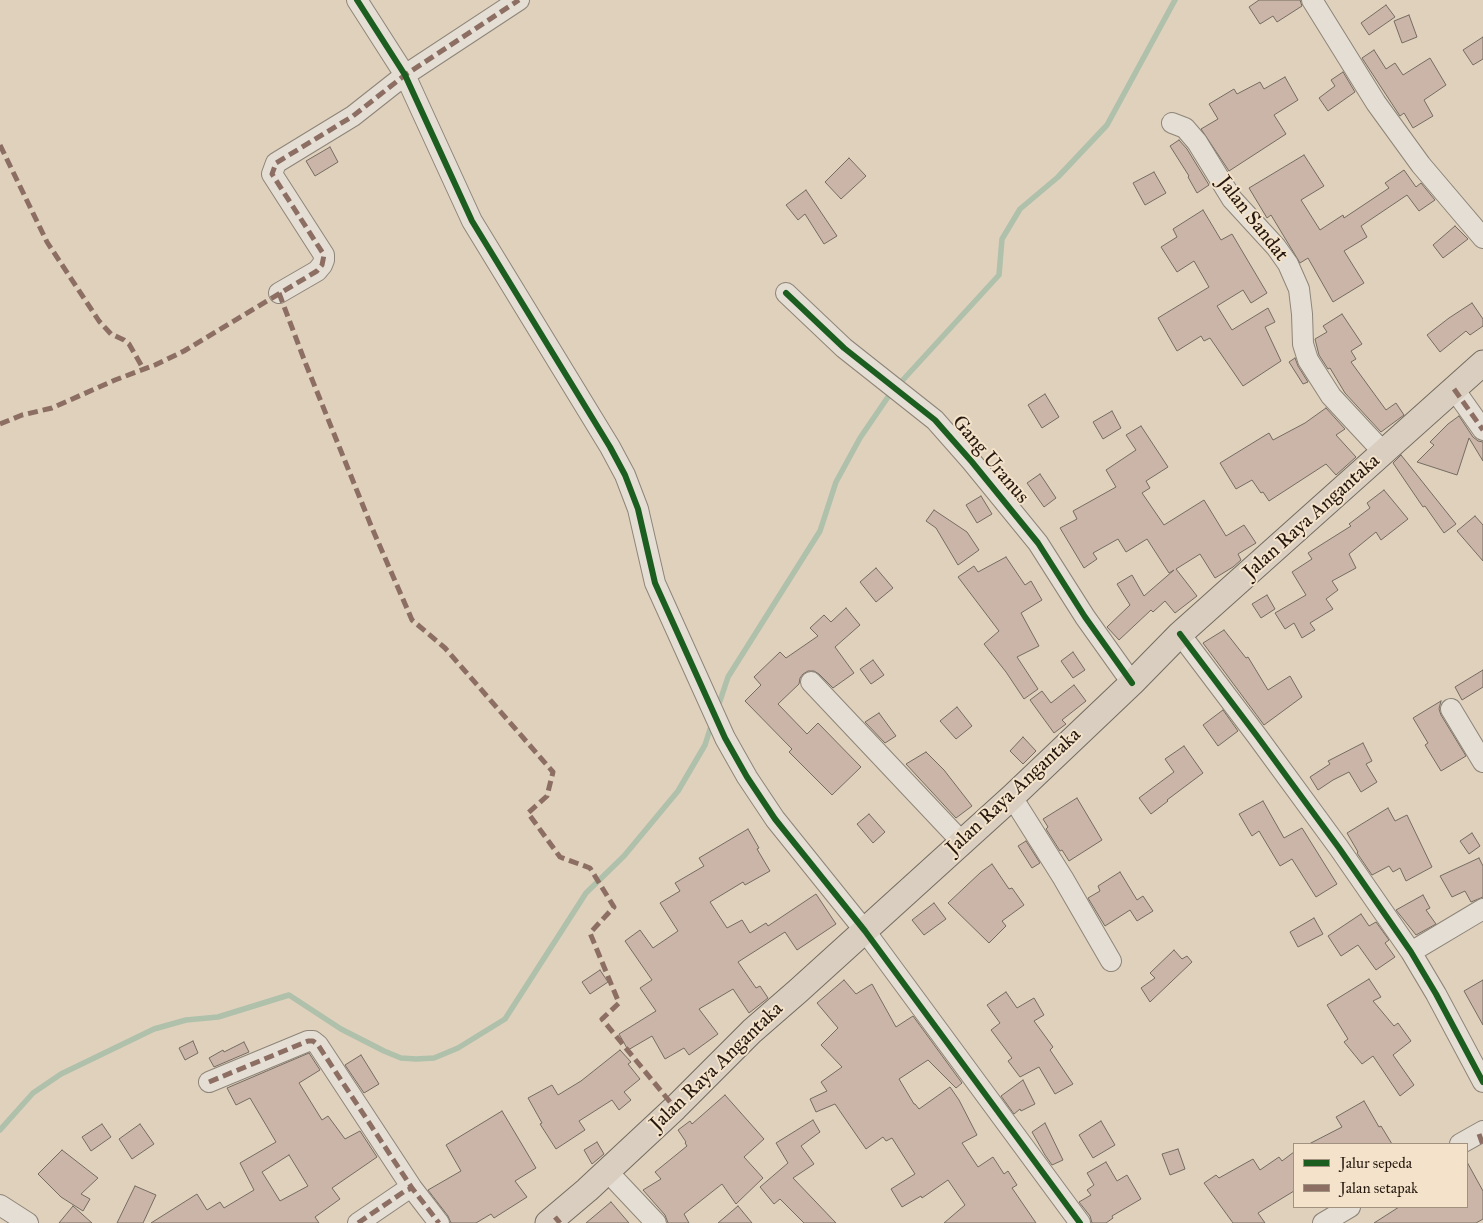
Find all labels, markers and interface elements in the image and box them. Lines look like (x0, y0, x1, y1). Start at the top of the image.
street label: Jalan Sandat (1211, 172, 1293, 266)
street label: Gang Uranus (946, 411, 1034, 509)
street label: Jalan Raya Angantaka (1239, 449, 1385, 585)
street label: Jalan Raya Angantaka (942, 723, 1086, 861)
street label: Jalan Raya Angantaka (646, 997, 788, 1137)
legend (1293, 1143, 1468, 1208)
text: Jalur sepeda (1340, 1154, 1412, 1172)
text: Jalan setapak (1340, 1179, 1418, 1197)

